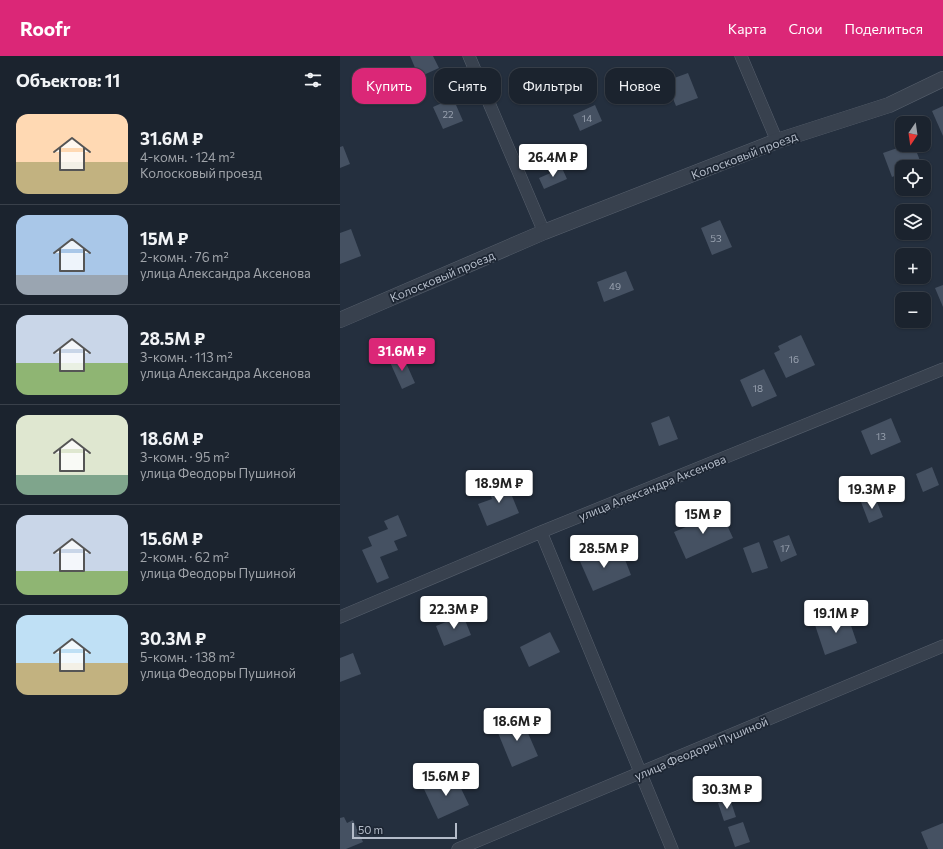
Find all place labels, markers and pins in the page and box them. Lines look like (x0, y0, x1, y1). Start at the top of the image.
pin: 26.4M ₽ (516, 144, 590, 178)
pin: 31.6M ₽ (365, 338, 439, 372)
pin: 18.9M ₽ (462, 470, 536, 504)
pin: 19.3M ₽ (835, 476, 909, 510)
pin: 15M ₽ (675, 501, 731, 535)
pin: 28.5M ₽ (567, 535, 641, 569)
pin: 22.3M ₽ (417, 596, 491, 630)
pin: 19.1M ₽ (799, 600, 873, 634)
pin: 18.6M ₽ (480, 708, 554, 742)
pin: 15.6M ₽ (409, 763, 483, 797)
pin: 30.3M ₽ (690, 776, 764, 810)

